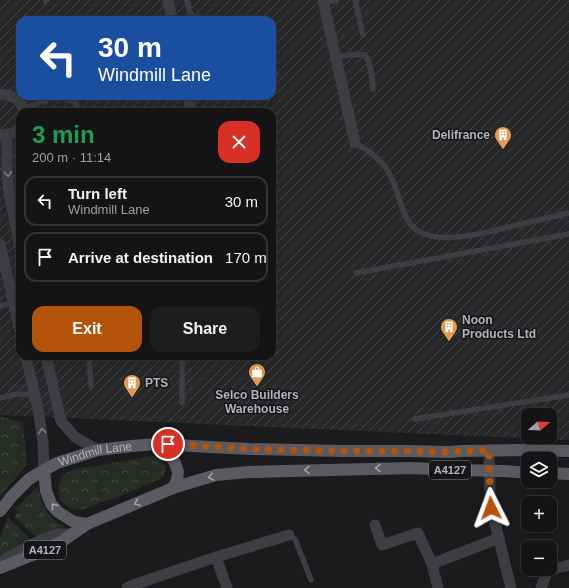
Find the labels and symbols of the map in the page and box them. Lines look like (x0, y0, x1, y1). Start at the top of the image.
building icon: Delifrance (493, 125, 513, 150)
place label: Delifrance (432, 128, 490, 142)
one-way arrow (3, 171, 12, 177)
place label: Noon Products Ltd (462, 313, 536, 341)
building icon: Noon Products Ltd (439, 317, 459, 342)
shop icon: Selco Builders Warehouse (247, 362, 267, 387)
building icon: PTS (122, 373, 142, 398)
place label: PTS (145, 376, 168, 390)
place label: Selco Builders Warehouse (215, 388, 299, 416)
north arrow (521, 408, 557, 444)
pin (151, 427, 185, 461)
one-way arrow (38, 428, 47, 435)
street label: Windmill Lane (57, 439, 133, 469)
road number: A4127 (429, 461, 471, 479)
one-way arrow (375, 464, 381, 472)
one-way arrow (304, 466, 310, 474)
one-way arrow (207, 472, 214, 481)
position arrow (470, 487, 512, 529)
one-way arrow (134, 499, 141, 507)
one-way arrow (52, 504, 59, 511)
road number: A4127 (24, 541, 66, 559)

